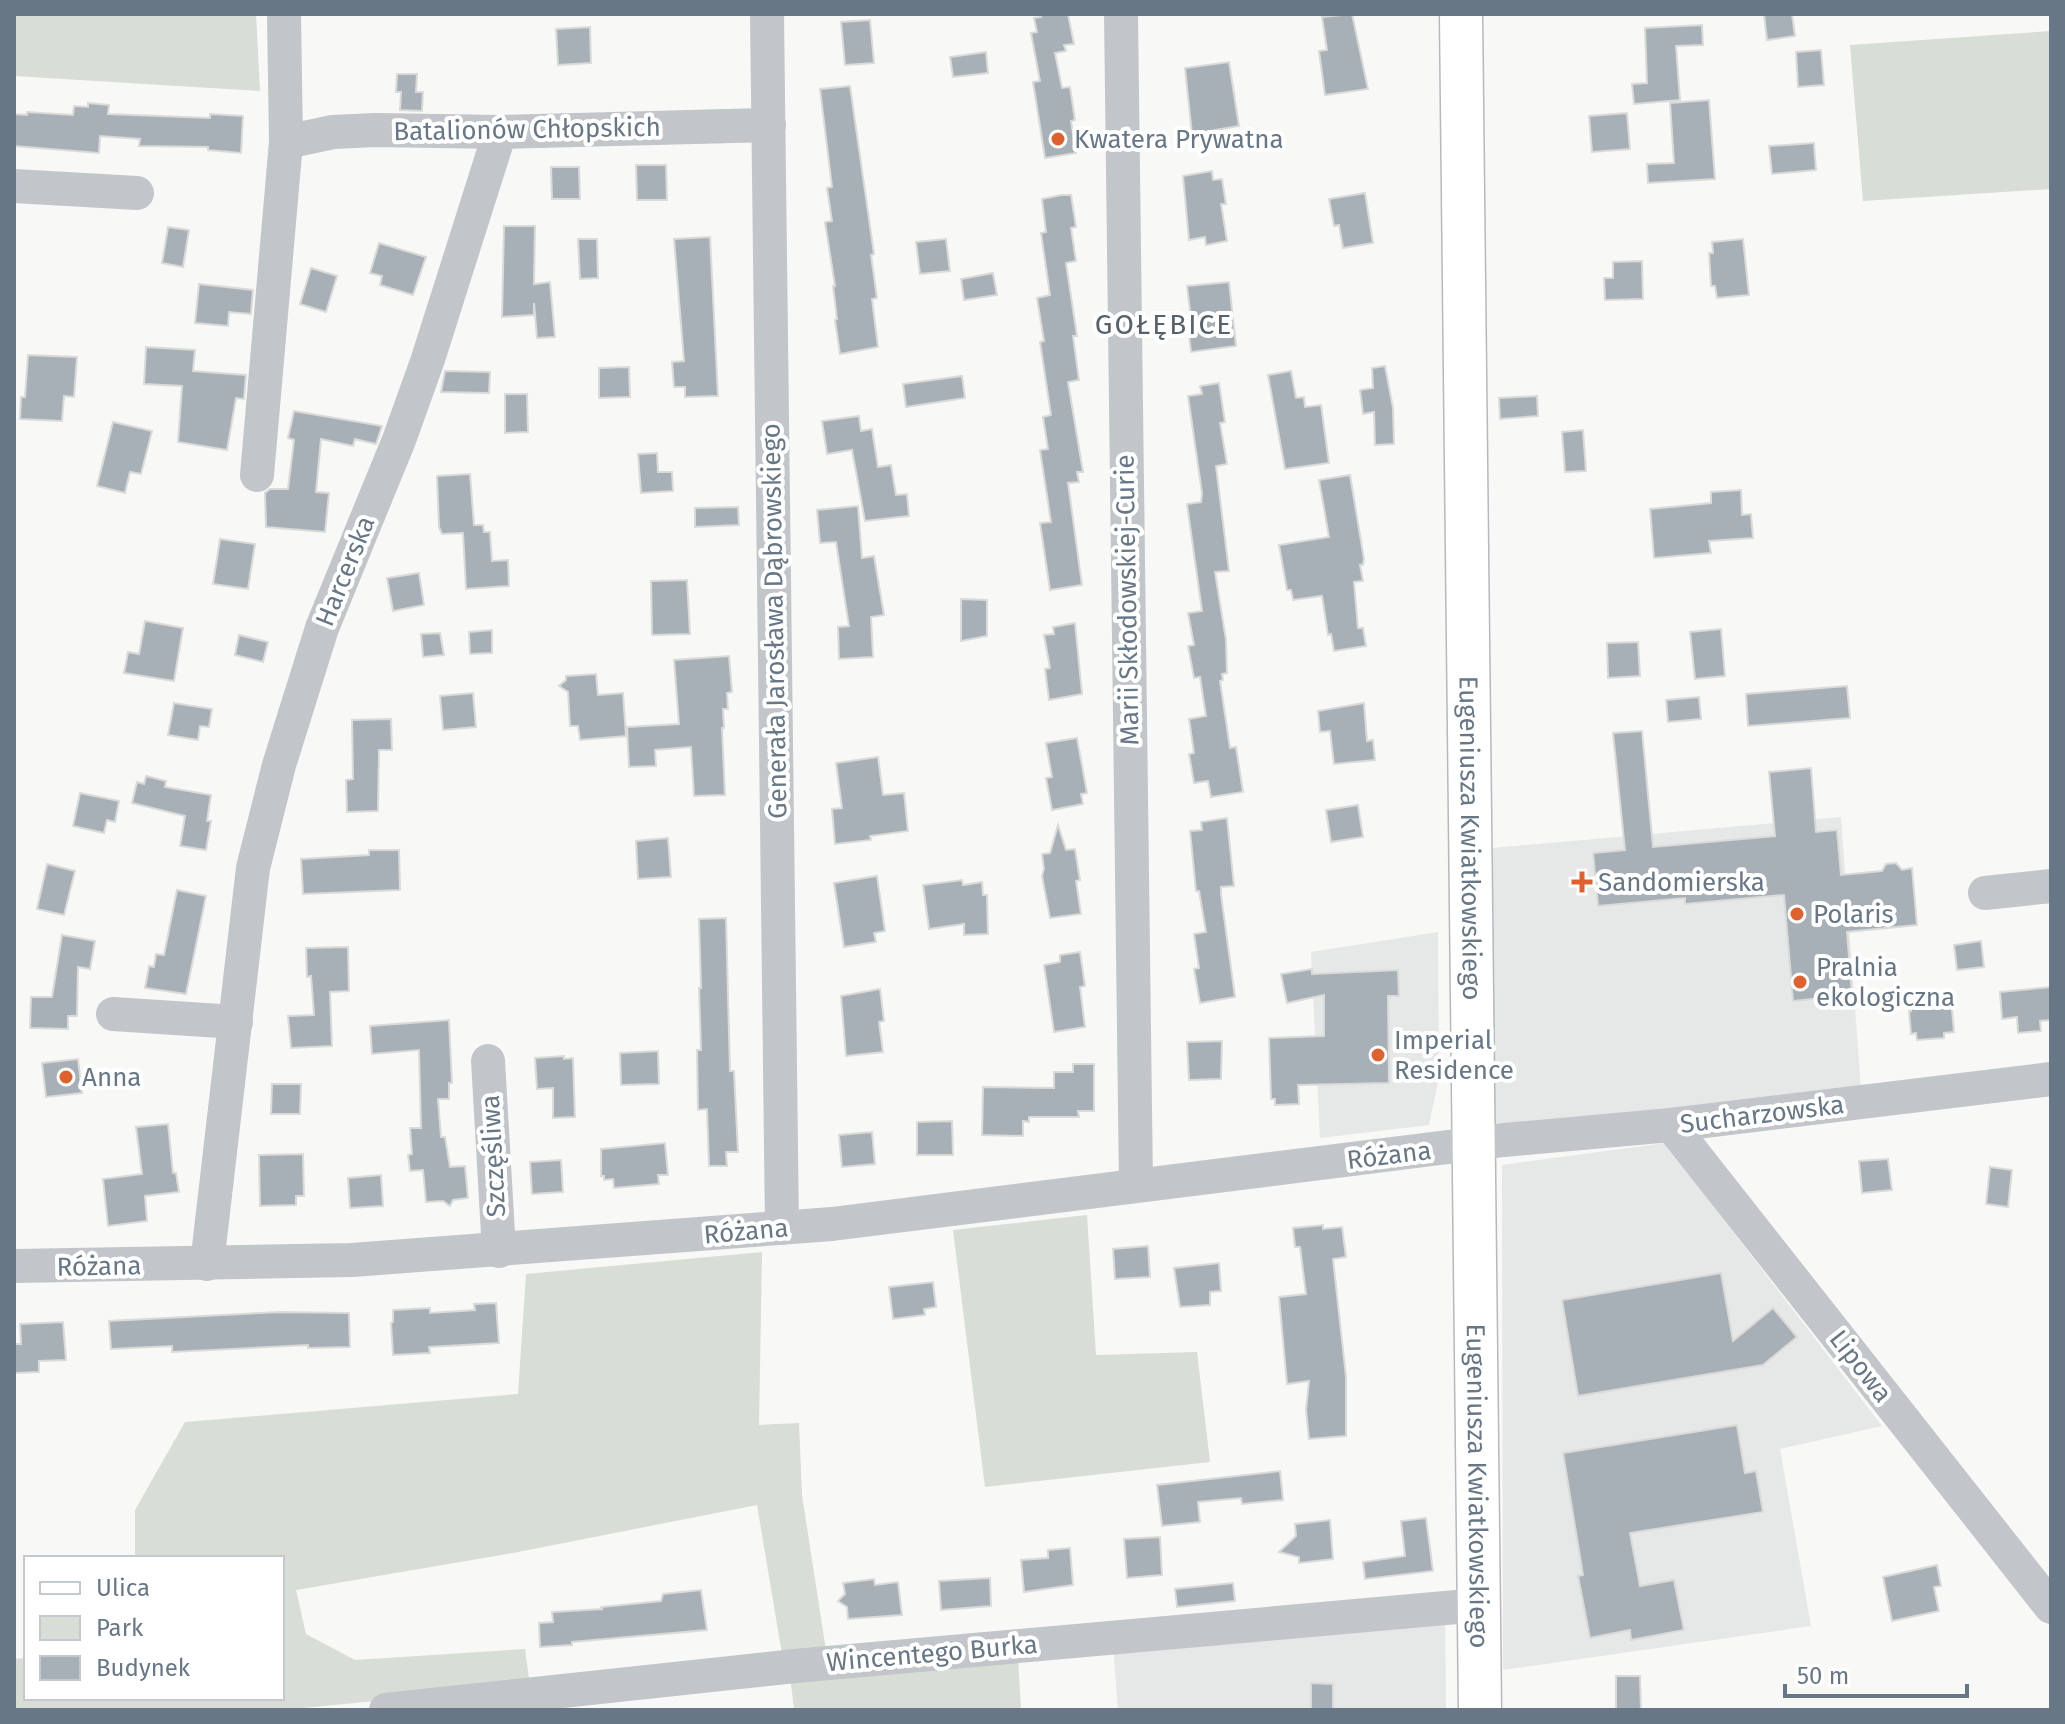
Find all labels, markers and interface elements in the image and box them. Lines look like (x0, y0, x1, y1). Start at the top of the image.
street label: Batalionów Chłopskich (393, 112, 661, 147)
place label: Kwatera Prywatna (1074, 124, 1284, 155)
marker: Kwatera Prywatna (1049, 130, 1067, 148)
district label: GOŁĘBICE (1095, 308, 1233, 341)
street label: Generała Jarosława Dąbrowskiego (756, 423, 793, 819)
street label: Marii Skłodowskiej-Curie (1109, 454, 1146, 746)
street label: Harcerska (309, 512, 382, 631)
street label: Eugeniusza Kwiatkowskiego (1452, 675, 1487, 1001)
place label: Sandomierska (1598, 867, 1765, 898)
marker: Sandomierska (1573, 873, 1591, 891)
place label: Polaris (1813, 899, 1894, 930)
marker: Polaris (1788, 905, 1806, 923)
place label: Pralnia ekologiczna (1816, 952, 1955, 1013)
marker: Pralnia ekologiczna (1791, 973, 1809, 991)
place label: Imperial Residence (1394, 1025, 1514, 1086)
marker: Imperial Residence (1369, 1046, 1387, 1064)
place label: Anna (82, 1062, 142, 1093)
marker: Anna (57, 1068, 75, 1086)
street label: Sucharzowska (1678, 1089, 1846, 1140)
street label: Szczęśliwa (475, 1094, 512, 1218)
street label: Różana (1345, 1135, 1433, 1176)
street label: Różana (702, 1212, 790, 1251)
street label: Różana (56, 1250, 142, 1283)
street label: Eugeniusza Kwiatkowskiego (1460, 1323, 1494, 1648)
street label: Lipowa (1823, 1324, 1898, 1409)
legend (24, 1556, 284, 1700)
text: Ulica (96, 1574, 150, 1602)
text: Park (96, 1614, 144, 1642)
street label: Wincentego Burka (825, 1629, 1039, 1678)
scale bar (1785, 1648, 1967, 1698)
text: Budynek (96, 1654, 191, 1682)
text: 50 m (1797, 1662, 1849, 1690)

